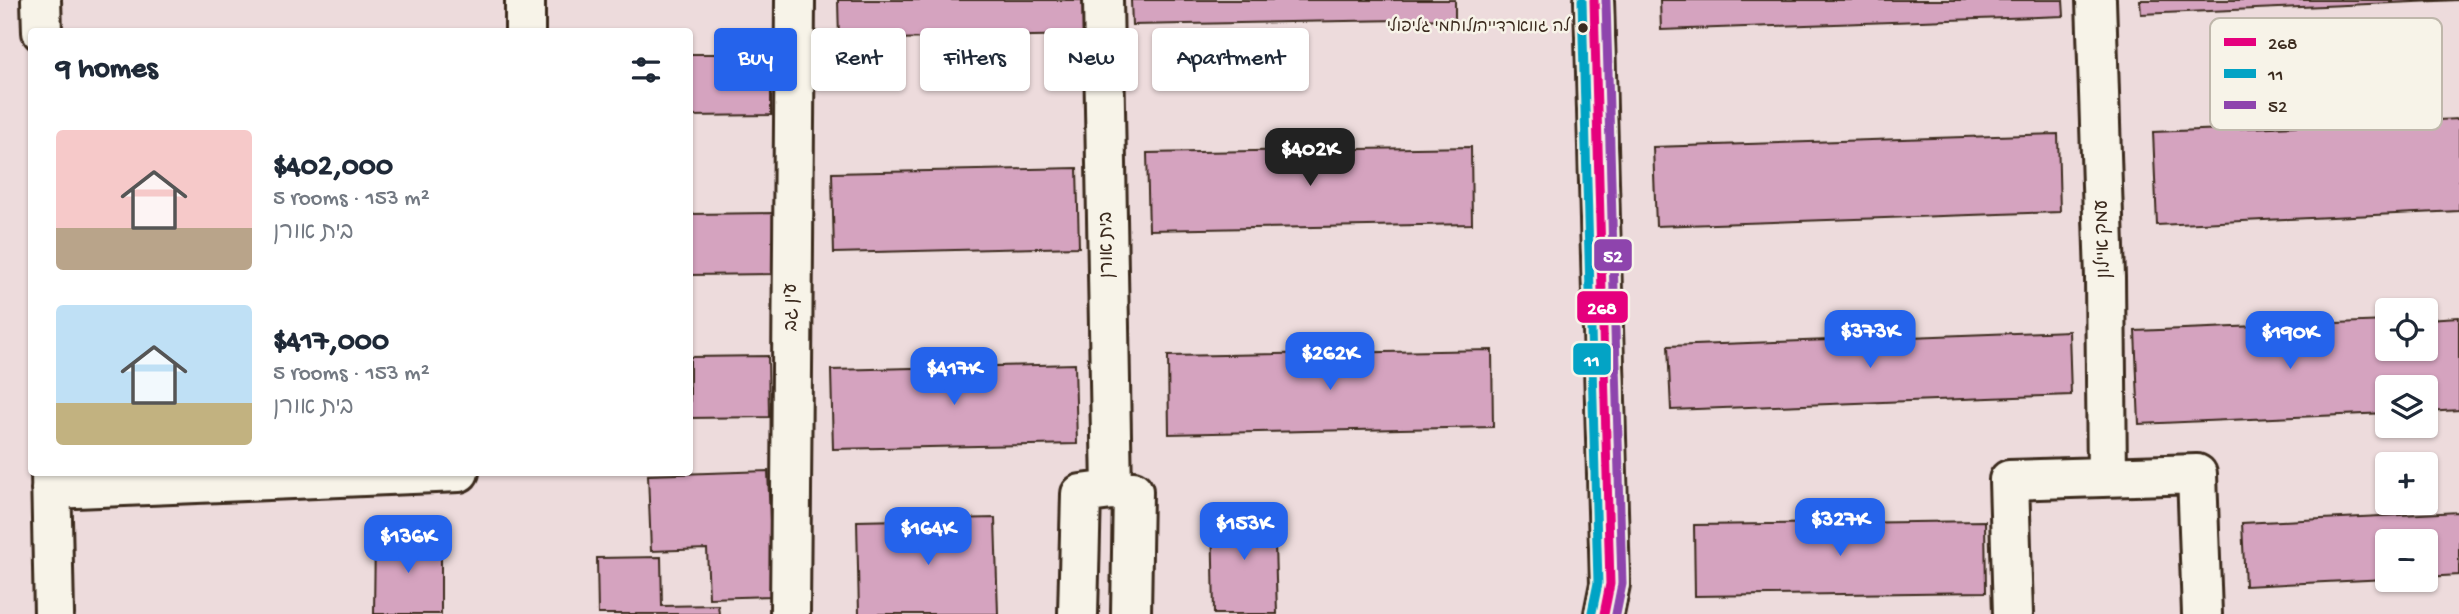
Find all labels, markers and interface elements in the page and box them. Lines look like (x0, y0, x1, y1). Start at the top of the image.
place label: לה גווארדייה/לוחמי גליפולי (1387, 16, 1571, 38)
legend (2210, 18, 2442, 130)
marker: לה גווארדייה/לוחמי גליפולי (1576, 21, 1590, 35)
chip: Buy (714, 28, 797, 91)
chip: Rent (811, 28, 906, 91)
chip: Filters (920, 28, 1030, 91)
chip: New (1044, 28, 1138, 91)
chip: Apartment (1152, 28, 1309, 91)
text: 268 (2268, 34, 2297, 57)
icon: filters (627, 51, 665, 89)
text: 9 homes (56, 53, 158, 88)
text: 11 (2267, 65, 2283, 88)
text: 52 (2268, 97, 2287, 120)
pin: $402K (1261, 128, 1359, 188)
text: $402K (1281, 137, 1339, 164)
text: $402,000 (273, 151, 393, 186)
icon: home (112, 158, 196, 242)
text: 5 rooms · 153 m² (273, 186, 430, 213)
street label: עמק איילון (2090, 199, 2117, 279)
street label: בית אורן (1096, 212, 1120, 278)
text: בית אורן (273, 220, 354, 247)
line badge: 52 (1593, 238, 1633, 272)
text: 52 (1603, 247, 1623, 270)
street label: עין גב (781, 283, 804, 331)
line badge: 268 (1576, 290, 1629, 324)
map controls (2375, 298, 2438, 592)
button: locate (2375, 298, 2438, 361)
text: 268 (1587, 299, 1617, 322)
pin: $373K (1821, 310, 1919, 370)
pin: $190K (2241, 312, 2339, 371)
text: $373K (1841, 319, 1899, 346)
text: $190K (2262, 320, 2318, 347)
text: $417,000 (273, 326, 389, 361)
pin: $262K (1281, 332, 1379, 392)
icon: home (112, 333, 196, 417)
text: $262K (1301, 341, 1359, 368)
line badge: 11 (1572, 342, 1612, 376)
pin: $417K (905, 348, 1003, 407)
text: 11 (1583, 351, 1600, 374)
text: $417K (926, 356, 982, 383)
text: 5 rooms · 153 m² (273, 361, 430, 388)
button: layers (2375, 375, 2438, 438)
text: בית אורן (273, 395, 354, 422)
button: + (2375, 452, 2438, 515)
pin: $327K (1791, 498, 1889, 558)
pin: $153K (1195, 503, 1293, 562)
text: $327K (1811, 507, 1869, 534)
pin: $164K (879, 508, 977, 567)
text: $153K (1216, 511, 1272, 538)
pin: $136K (359, 516, 457, 575)
text: $164K (901, 516, 955, 543)
text: $136K (380, 524, 436, 551)
button: − (2375, 529, 2438, 592)

